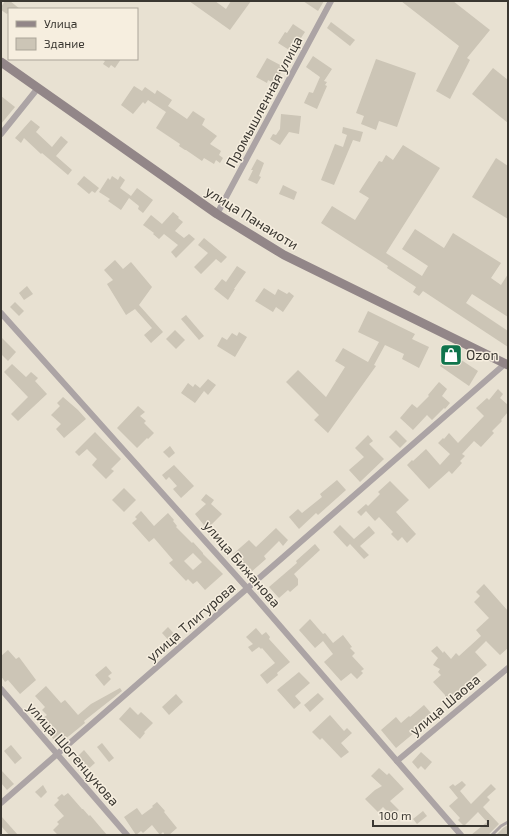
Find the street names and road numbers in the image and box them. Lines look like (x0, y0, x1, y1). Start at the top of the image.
street label: Промышленная улица (222, 33, 305, 171)
street label: улица Панаиоти (203, 182, 302, 253)
street label: улица Бижанова (200, 517, 285, 610)
street label: улица Тлигурова (143, 578, 239, 665)
street label: улица Шаова (406, 670, 483, 739)
street label: улица Шогенцукова (24, 698, 123, 809)

